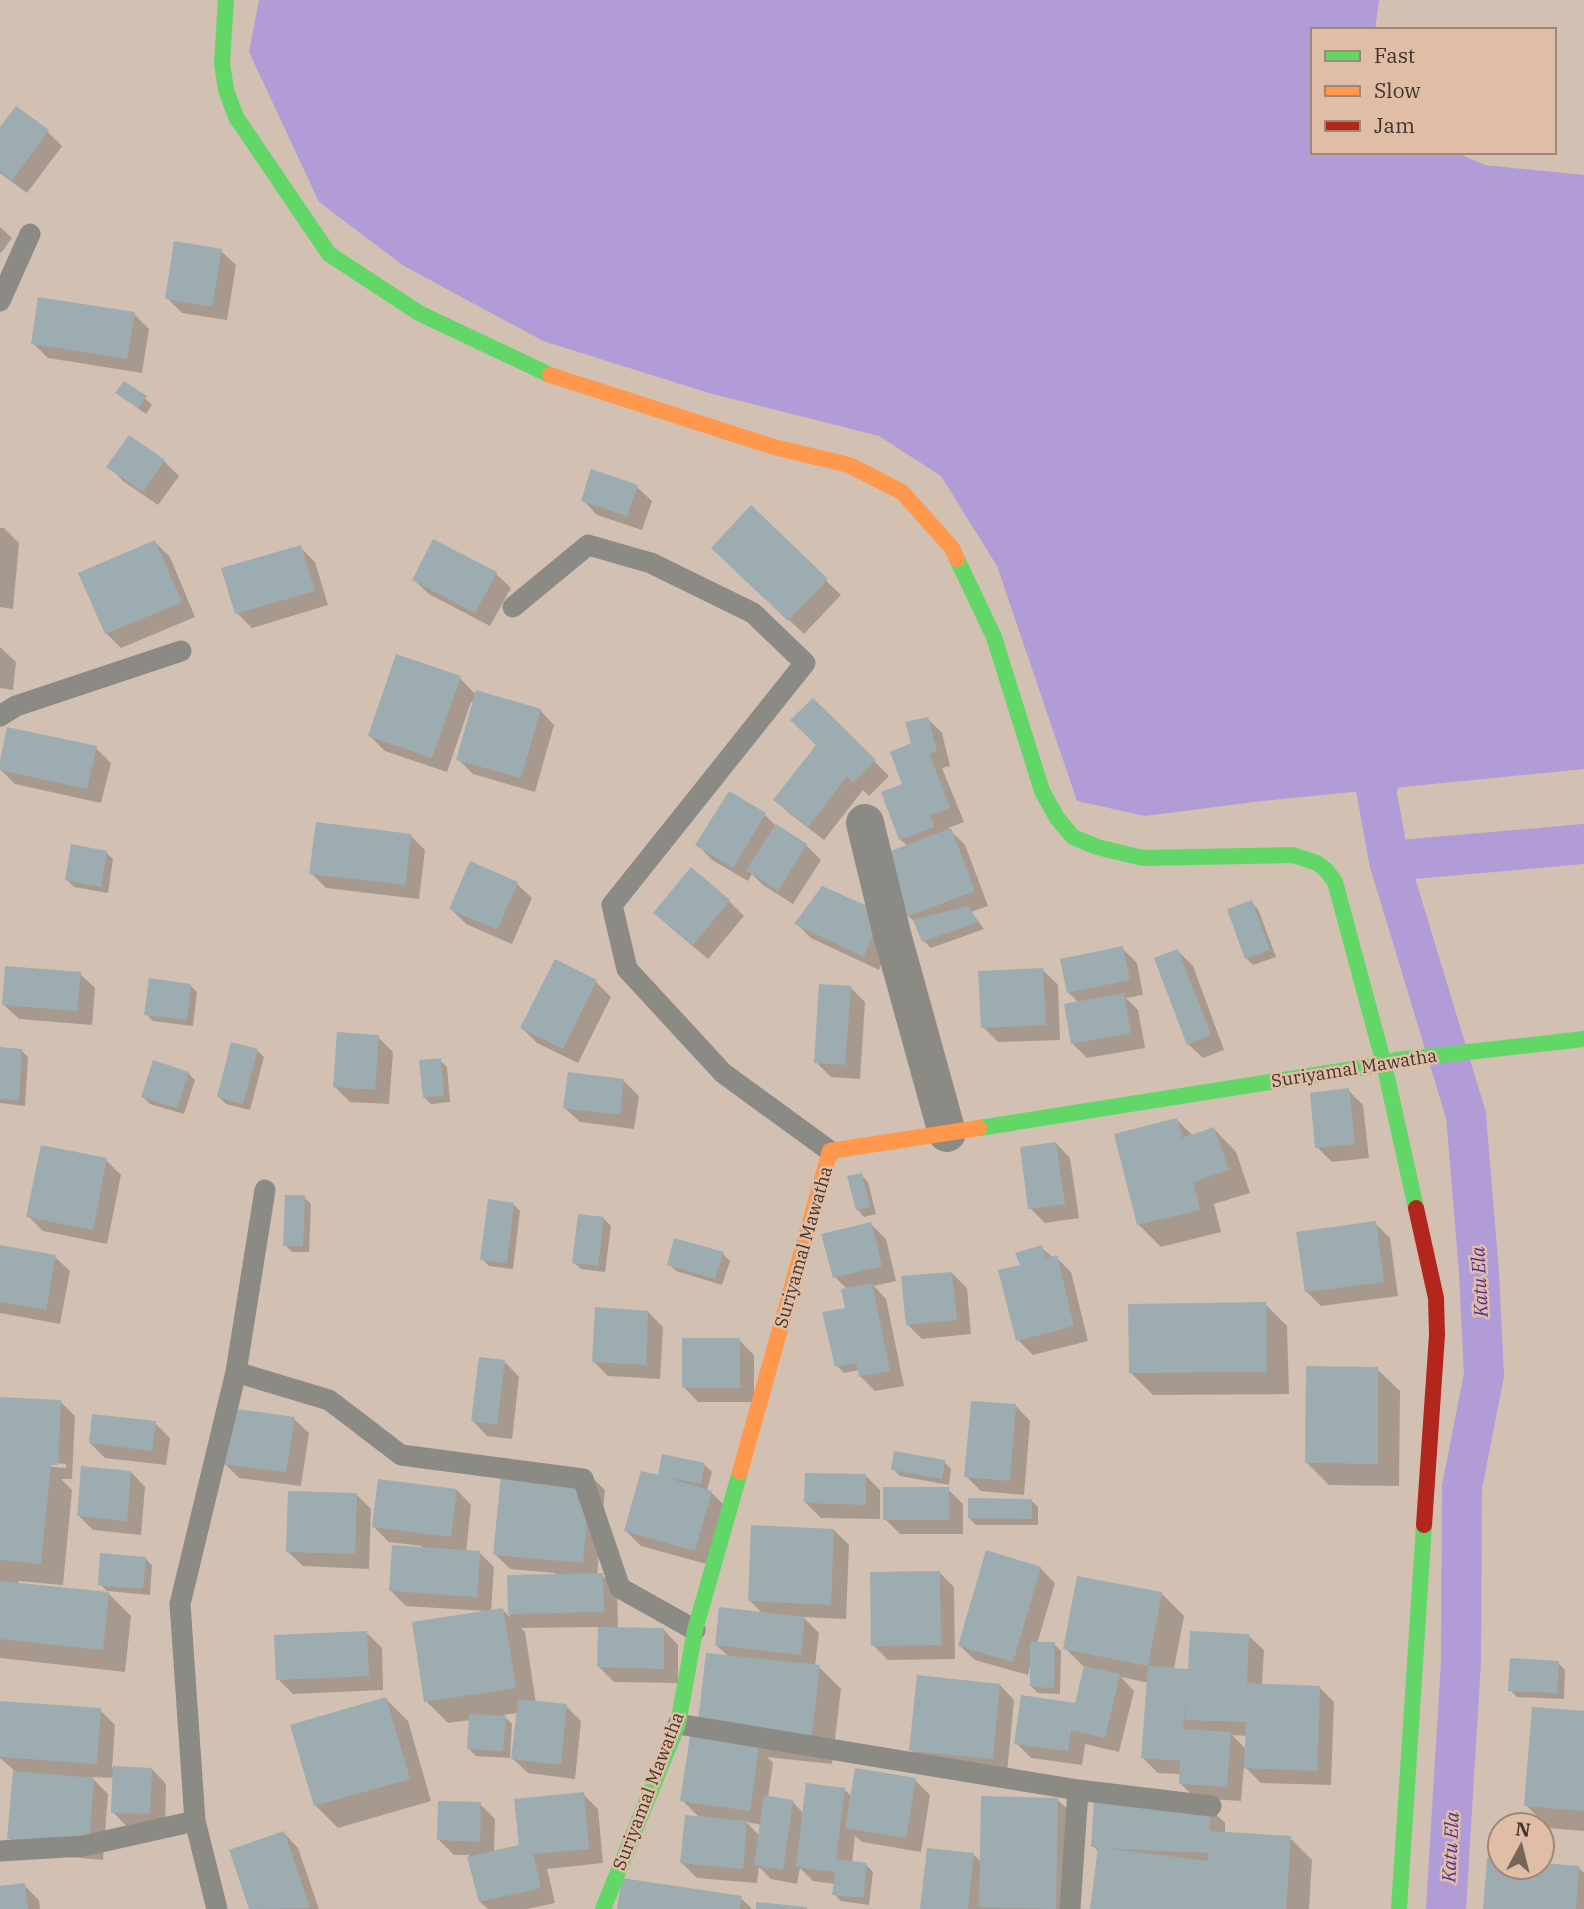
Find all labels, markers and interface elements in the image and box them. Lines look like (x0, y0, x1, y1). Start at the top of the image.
legend (1311, 28, 1556, 154)
text: Fast (1374, 41, 1415, 69)
text: Slow (1374, 76, 1421, 104)
text: Jam (1374, 111, 1415, 139)
street label: Suriyamal Mawatha (1270, 1044, 1439, 1092)
street label: Suriyamal Mawatha (769, 1163, 837, 1331)
water label: Katu Ela (1465, 1246, 1493, 1319)
street label: Suriyamal Mawatha (607, 1709, 689, 1873)
water label: Katu Ela (1436, 1811, 1464, 1884)
north arrow (1486, 1811, 1556, 1881)
text: N (1514, 1816, 1532, 1842)

